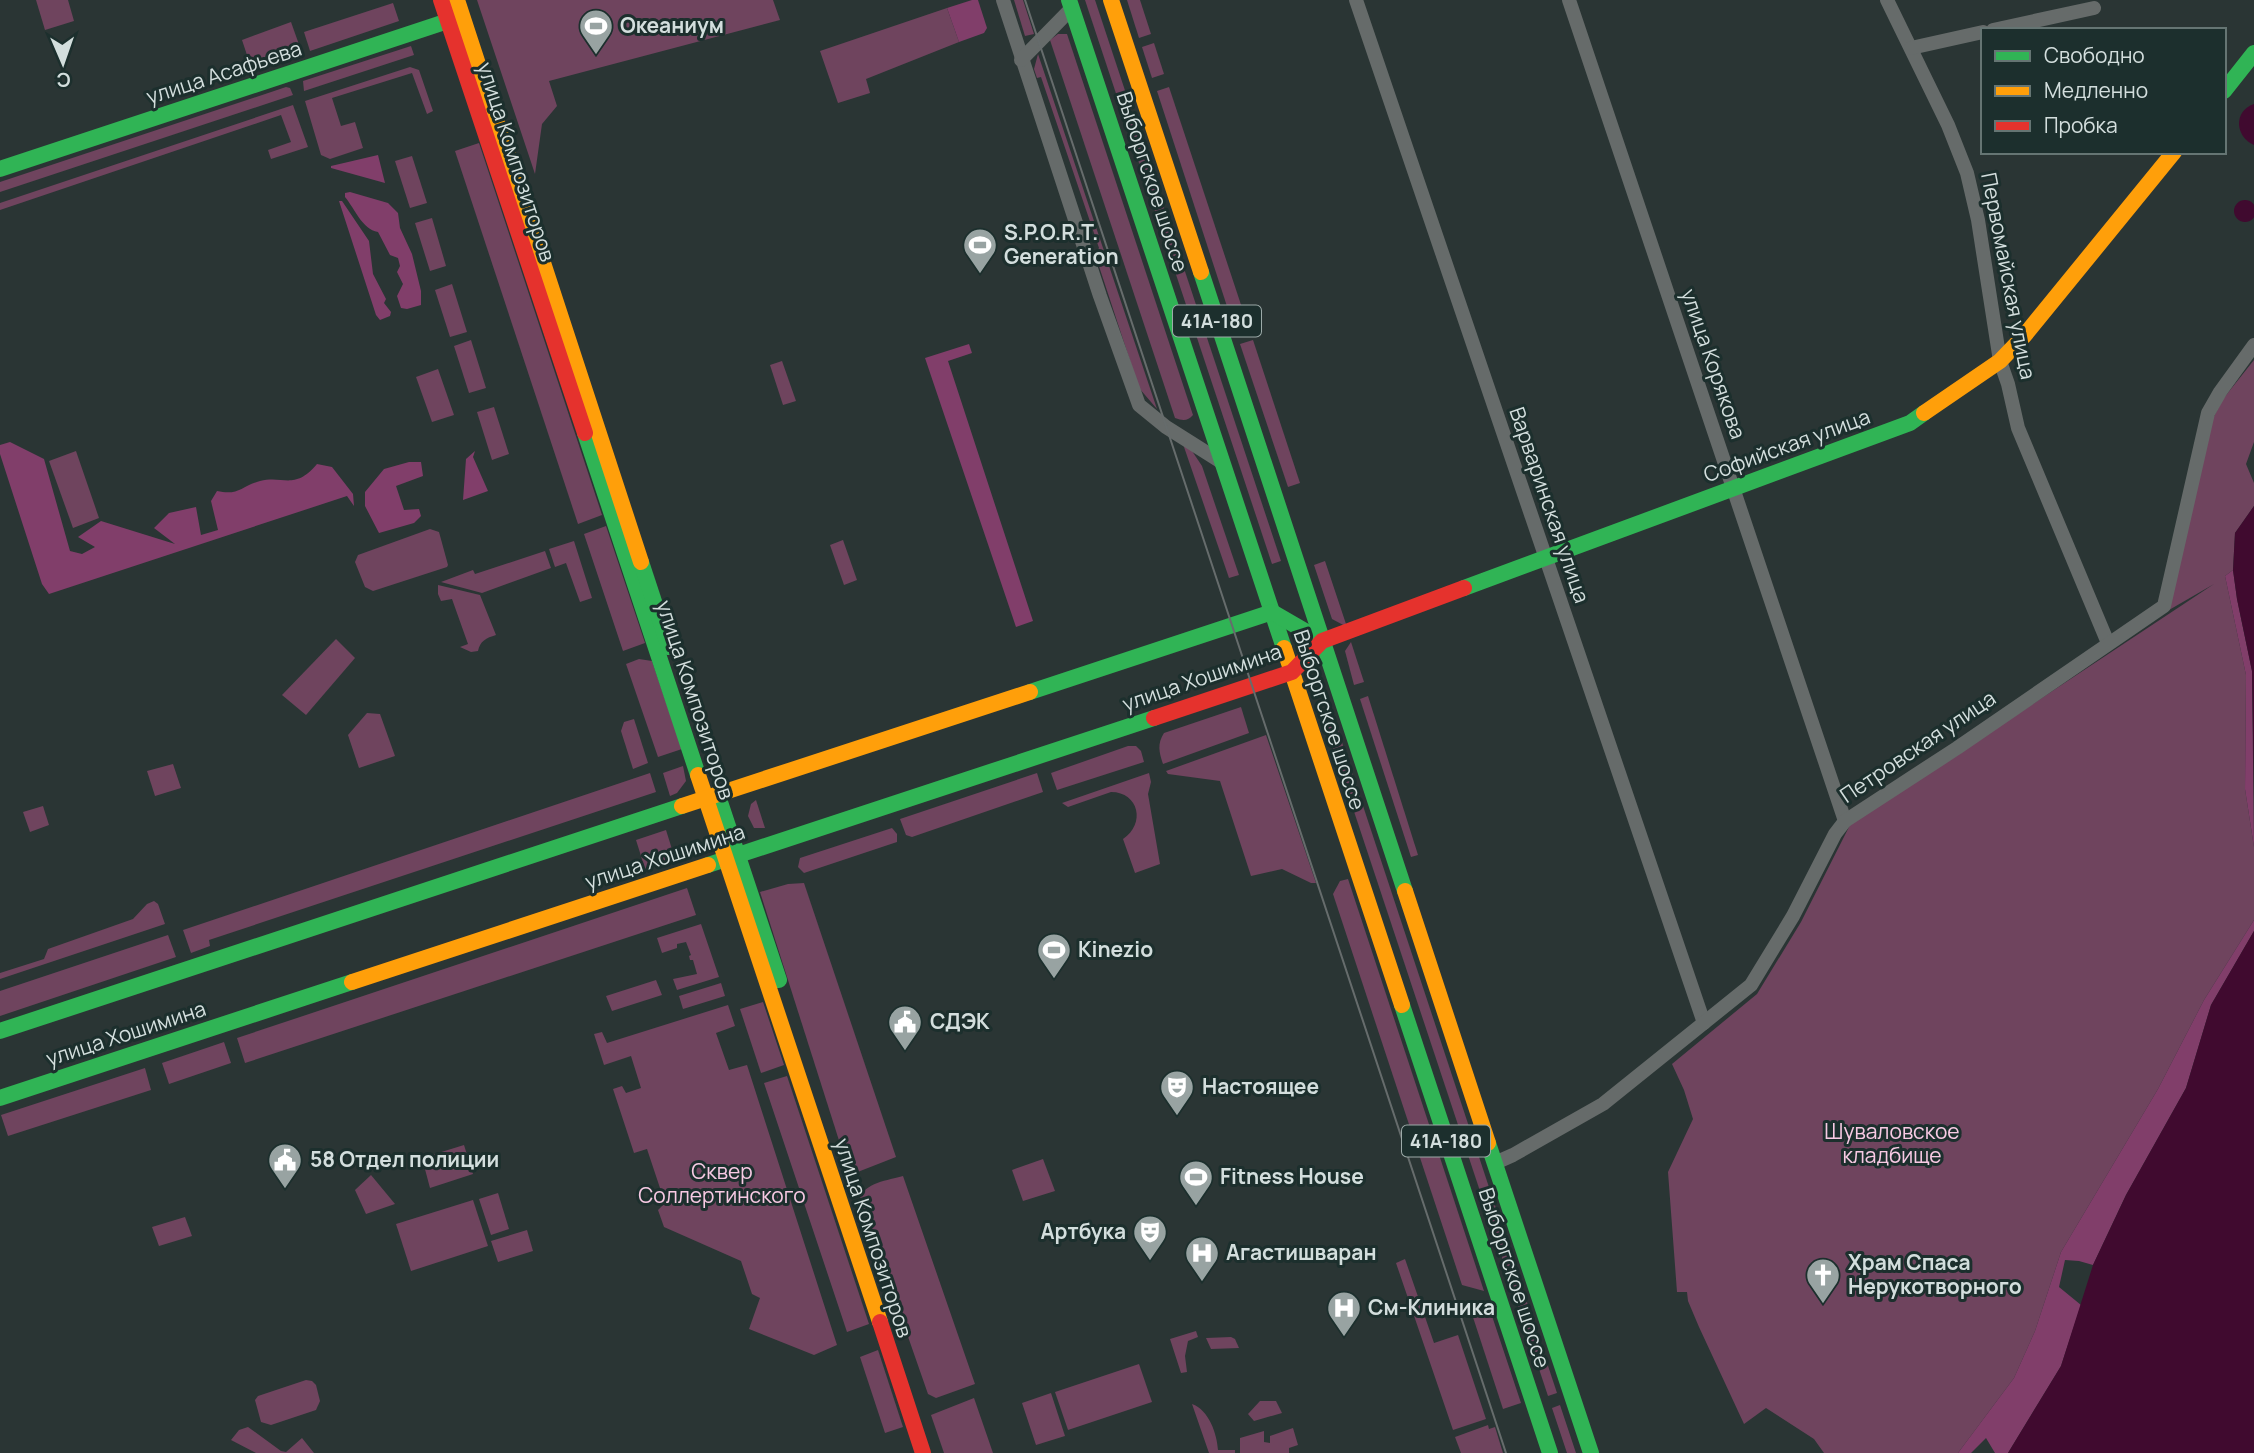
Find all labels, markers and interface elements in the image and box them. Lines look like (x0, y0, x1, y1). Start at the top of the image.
sports icon: Океаниум (577, 7, 615, 56)
place label: Океаниум (620, 11, 724, 39)
north arrow (28, 28, 98, 98)
legend (1981, 28, 2226, 154)
street label: улица Асафьева (143, 34, 305, 110)
text: Свободно (2044, 41, 2145, 69)
street label: улица Композиторов (472, 59, 562, 265)
text: С (56, 67, 71, 93)
text: Медленно (2044, 76, 2148, 104)
street label: Выборгское шоссе (1111, 88, 1195, 275)
text: Пробка (2044, 111, 2118, 139)
street label: Первомайская улица (1975, 170, 2043, 381)
place label: S.P.O.R.T. Generation (1004, 218, 1119, 270)
sports icon: S.P.O.R.T. Generation (961, 226, 999, 275)
street label: улица Корякова (1675, 285, 1753, 443)
road number: 41А-180 (1173, 306, 1261, 336)
street label: Софийская улица (1700, 402, 1874, 488)
street label: Варваринская улица (1503, 403, 1597, 606)
street label: улица Композиторов (651, 597, 741, 803)
street label: Выборгское шоссе (1288, 626, 1372, 813)
street label: улица Хошимина (1118, 637, 1285, 717)
street label: Петровская улица (1834, 684, 2001, 809)
street label: улица Хошимина (581, 817, 748, 895)
sports icon: Kinezio (1035, 931, 1073, 980)
place label: Kinezio (1078, 935, 1153, 963)
street label: улица Хошимина (42, 994, 209, 1072)
public building icon: СДЭК (886, 1003, 924, 1052)
place label: СДЭК (930, 1007, 990, 1035)
theatre icon: Настоящее (1158, 1068, 1196, 1117)
place label: Настоящее (1202, 1072, 1319, 1100)
park label: Шуваловское кладбище (1824, 1117, 1960, 1169)
road number: 41А-180 (1402, 1126, 1490, 1156)
street label: улица Композиторов (829, 1135, 919, 1341)
public building icon: 58 Отдел полиции (266, 1141, 304, 1190)
place label: 58 Отдел полиции (310, 1145, 499, 1173)
park label: Сквер Соллертинского (638, 1157, 806, 1209)
sports icon: Fitness House (1177, 1158, 1215, 1207)
place label: Fitness House (1220, 1162, 1364, 1190)
street label: Выборгское шоссе (1473, 1184, 1557, 1371)
theatre icon: Артбука (1131, 1213, 1169, 1262)
place label: Артбука (1041, 1217, 1126, 1245)
hospital icon: Агастишваран (1183, 1234, 1221, 1283)
place label: Агастишваран (1226, 1238, 1376, 1266)
place label: Храм Спаса Нерукотворного (1848, 1248, 2022, 1300)
church icon: Храм Спаса Нерукотворного (1804, 1256, 1842, 1305)
hospital icon: См-Клиника (1325, 1289, 1363, 1338)
place label: См-Клиника (1368, 1293, 1495, 1321)

